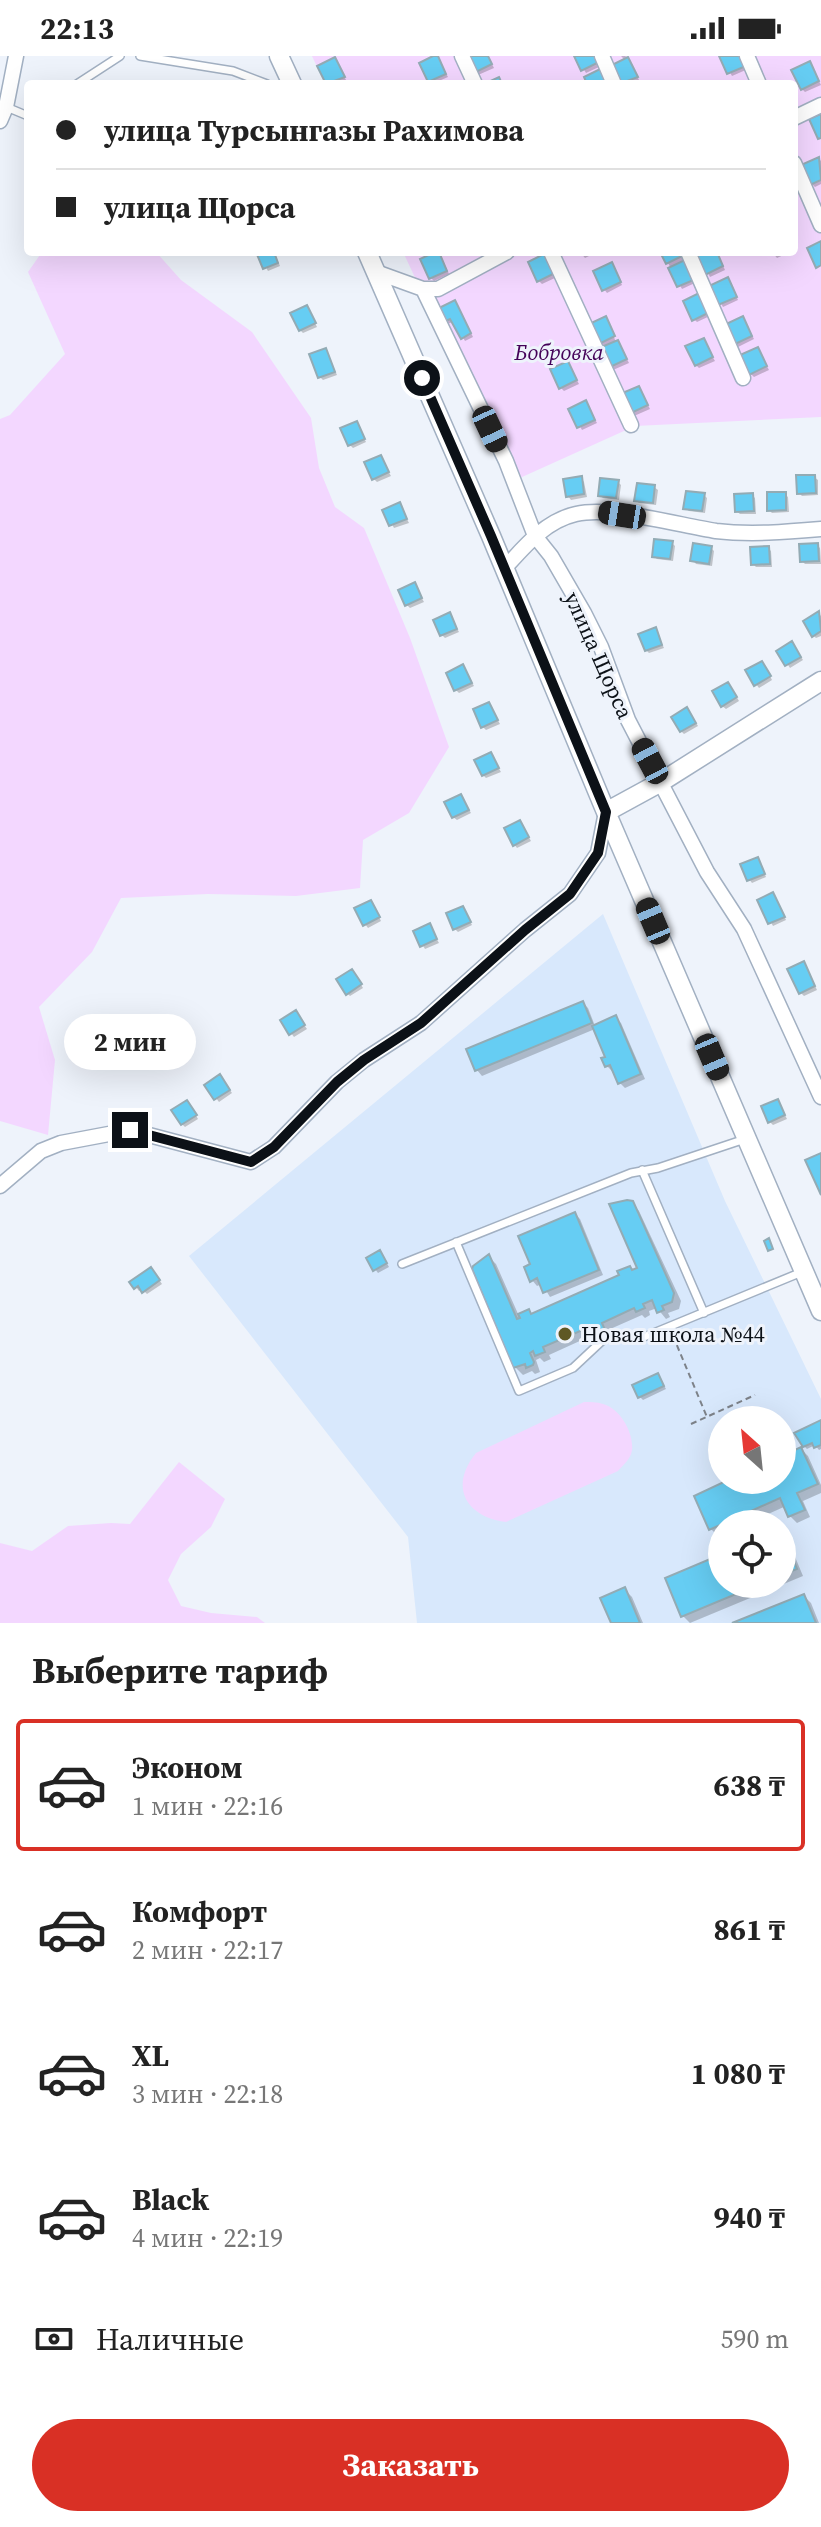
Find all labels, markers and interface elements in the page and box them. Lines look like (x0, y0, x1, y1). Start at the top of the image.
text: 22:13 (40, 8, 114, 49)
text: улица Турсынгазы Рахимова (104, 110, 524, 151)
text: улица Щорса (104, 187, 296, 228)
park label: Бобровка (513, 337, 604, 367)
route start (404, 360, 440, 396)
car (469, 402, 511, 456)
car (596, 499, 648, 531)
street label: улица Щорса (558, 587, 641, 724)
car (628, 734, 672, 788)
car (633, 894, 673, 948)
callout: 2 мин (64, 1014, 196, 1070)
text: 2 мин (94, 1024, 166, 1060)
car (692, 1030, 732, 1084)
route end (112, 1112, 148, 1148)
place label: Новая школа №44 (581, 1319, 765, 1349)
marker: Новая школа №44 (556, 1325, 574, 1343)
north arrow (708, 1406, 796, 1494)
map controls (708, 1406, 796, 1598)
button: locate (708, 1510, 796, 1598)
text: Выберите тариф (32, 1646, 328, 1695)
text: Эконом (132, 1747, 243, 1788)
icon: car (36, 1749, 108, 1821)
text: 638 ₸ (714, 1765, 785, 1806)
text: 1 мин · 22:16 (132, 1788, 283, 1824)
text: Комфорт (132, 1891, 267, 1932)
icon: car (36, 1893, 108, 1965)
text: 861 ₸ (714, 1909, 785, 1950)
text: 2 мин · 22:17 (132, 1932, 283, 1968)
text: XL (132, 2035, 169, 2076)
icon: car (36, 2037, 108, 2109)
text: 1 080 ₸ (691, 2053, 785, 2094)
text: 3 мин · 22:18 (132, 2076, 283, 2112)
text: Black (132, 2179, 209, 2220)
icon: car (36, 2181, 108, 2253)
text: 940 ₸ (714, 2197, 785, 2238)
text: 4 мин · 22:19 (132, 2220, 283, 2256)
icon: cash (32, 2317, 76, 2361)
text: Наличные (96, 2319, 244, 2360)
text: 590 m (721, 2321, 789, 2357)
button: Заказать (32, 2419, 789, 2511)

